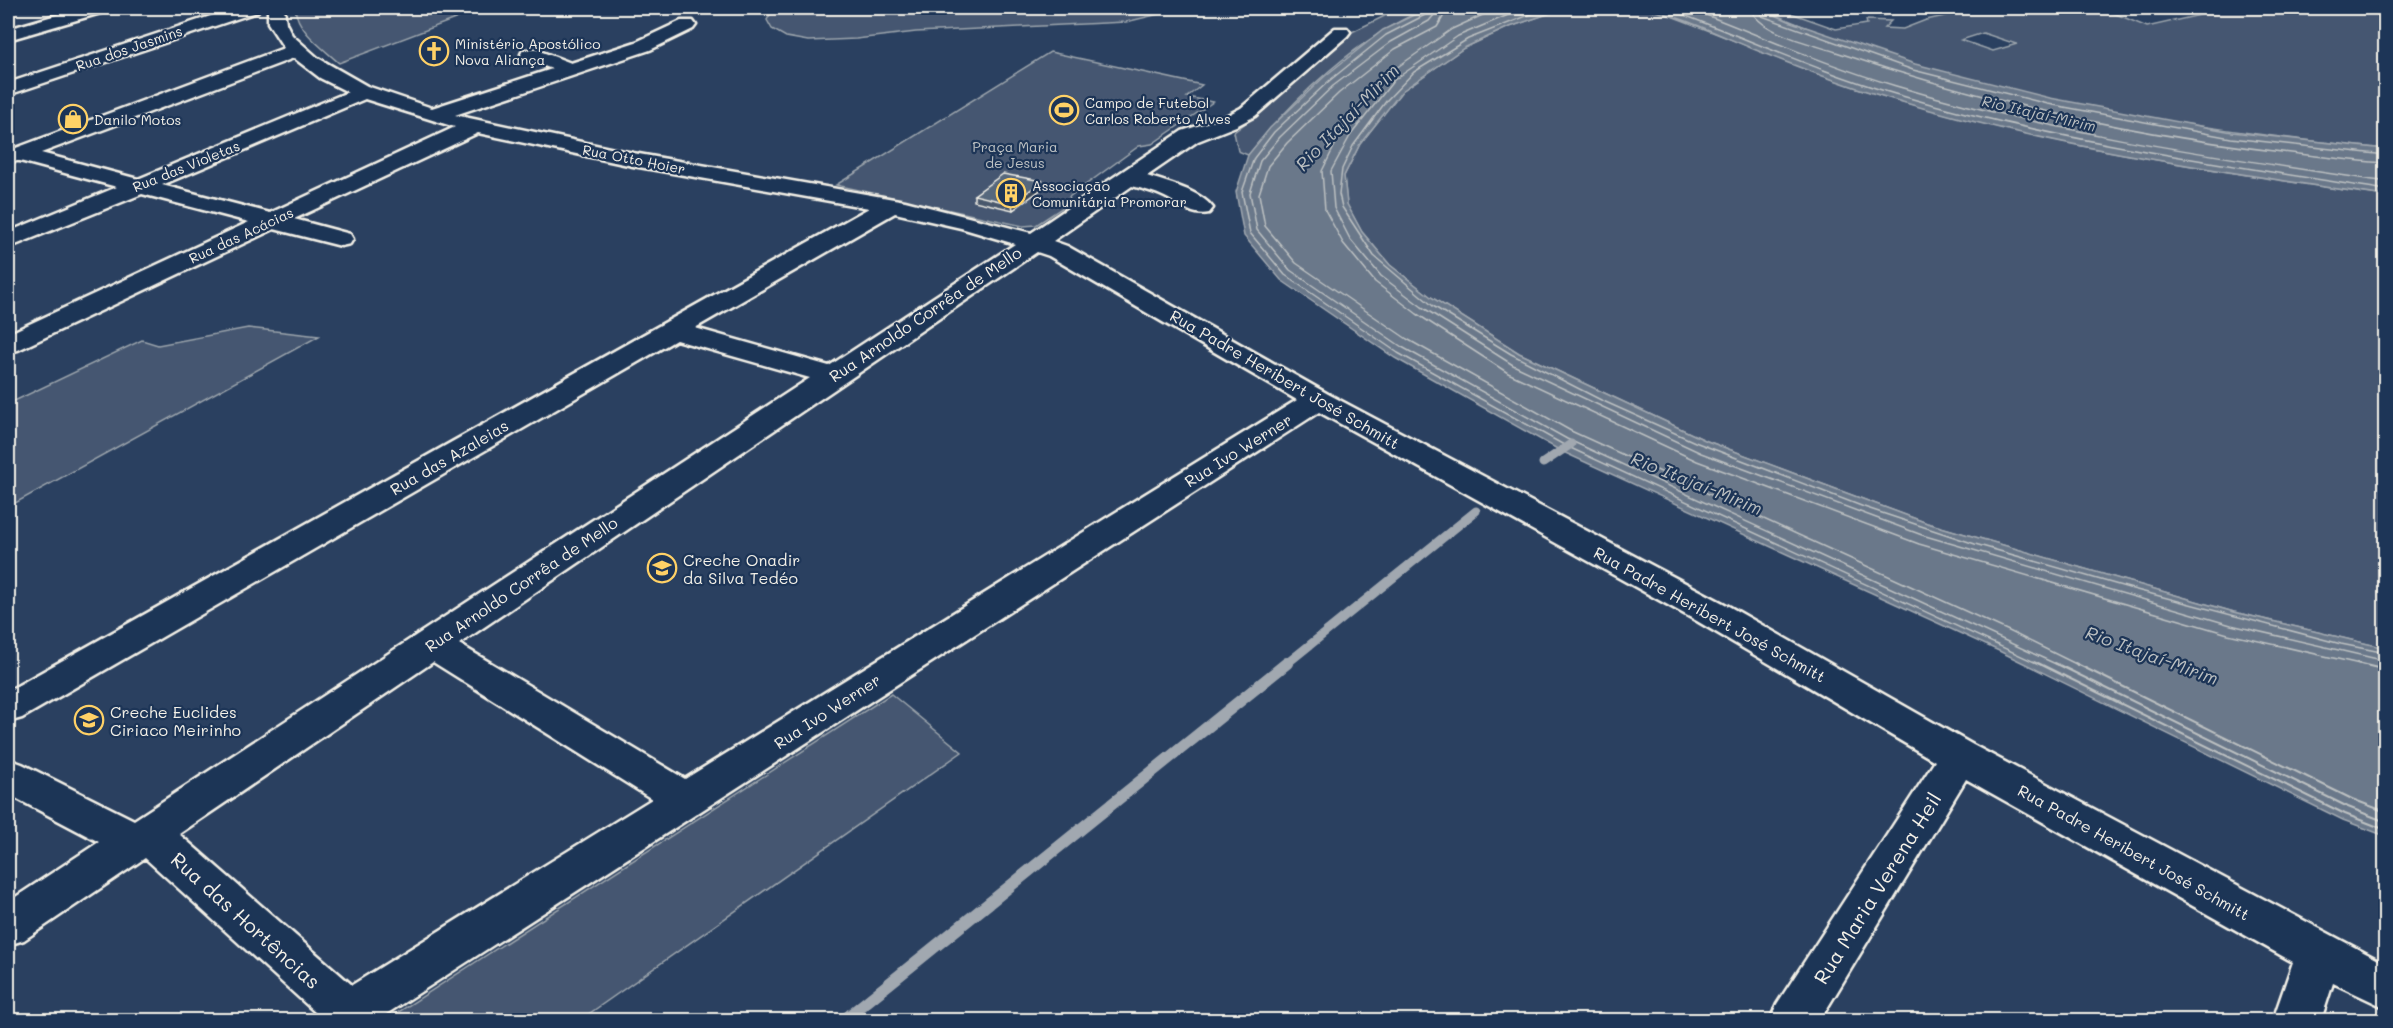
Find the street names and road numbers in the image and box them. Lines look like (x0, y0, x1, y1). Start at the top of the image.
street label: Rua dos Jasmins (73, 21, 185, 75)
street label: Rua das Violetas (130, 136, 242, 196)
street label: Rua Otto Hoier (581, 140, 687, 178)
street label: Rua das Acácias (186, 202, 296, 268)
street label: Rua Arnoldo Corrêa de Mello (825, 242, 1025, 386)
street label: Rua Padre Heribert José Schmitt (1166, 304, 1404, 454)
street label: Rua Ivo Werner (1180, 409, 1296, 491)
street label: Rua das Azaleias (386, 415, 512, 499)
street label: Rua Arnoldo Corrêa de Mello (421, 512, 621, 656)
street label: Rua Padre Heribert José Schmitt (1590, 541, 1830, 687)
street label: Rua Ivo Werner (770, 669, 884, 753)
street label: Rua Padre Heribert José Schmitt (2014, 779, 2254, 925)
street label: Rua Maria Verena Heil (1807, 787, 1947, 989)
street label: Rua das Hortências (166, 846, 326, 994)

